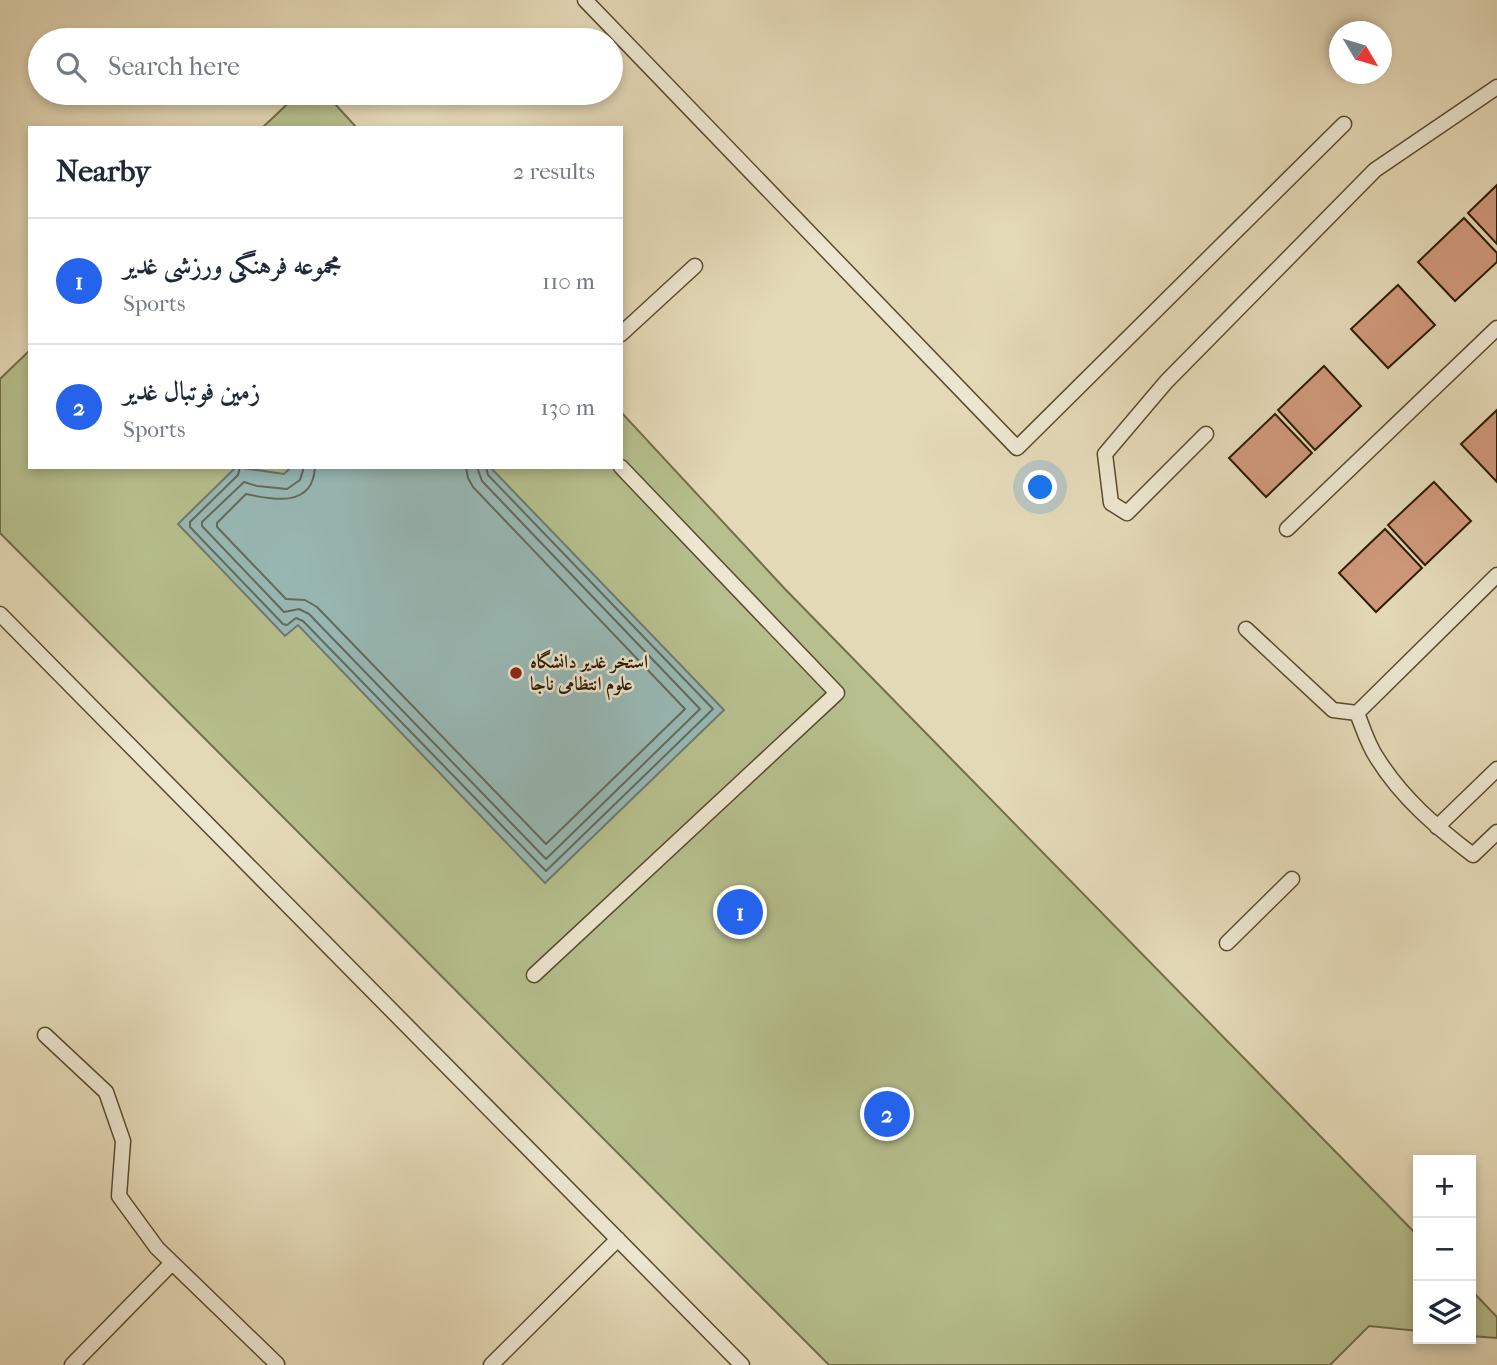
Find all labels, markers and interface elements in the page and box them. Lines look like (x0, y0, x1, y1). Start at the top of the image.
north arrow (1329, 21, 1392, 84)
search box (28, 28, 623, 105)
icon: search (52, 48, 90, 86)
text: Search here (108, 51, 240, 82)
text: Nearby (56, 154, 151, 189)
text: 2 results (513, 158, 595, 185)
text: مجموعه فرهنگی ورزشی غدیر (123, 250, 341, 281)
text: 1 (75, 268, 83, 295)
text: 110 m (542, 268, 595, 295)
text: Sports (123, 290, 185, 317)
text: زمین فوتبال غدیر (123, 376, 260, 407)
text: 2 (73, 394, 85, 421)
text: 130 m (541, 394, 595, 421)
text: Sports (123, 416, 185, 443)
your location (1023, 470, 1057, 504)
place label: استخر غدیر دانشگاه علوم انتظامی ناجا (530, 649, 648, 701)
marker: استخر غدیر دانشگاه علوم انتظامی ناجا (508, 665, 524, 681)
pin: 1 (717, 886, 763, 938)
pin: 2 (864, 1088, 910, 1140)
map controls (1413, 1155, 1476, 1344)
button: + (1413, 1155, 1476, 1218)
button: − (1413, 1218, 1476, 1281)
button: layers (1413, 1281, 1476, 1344)

